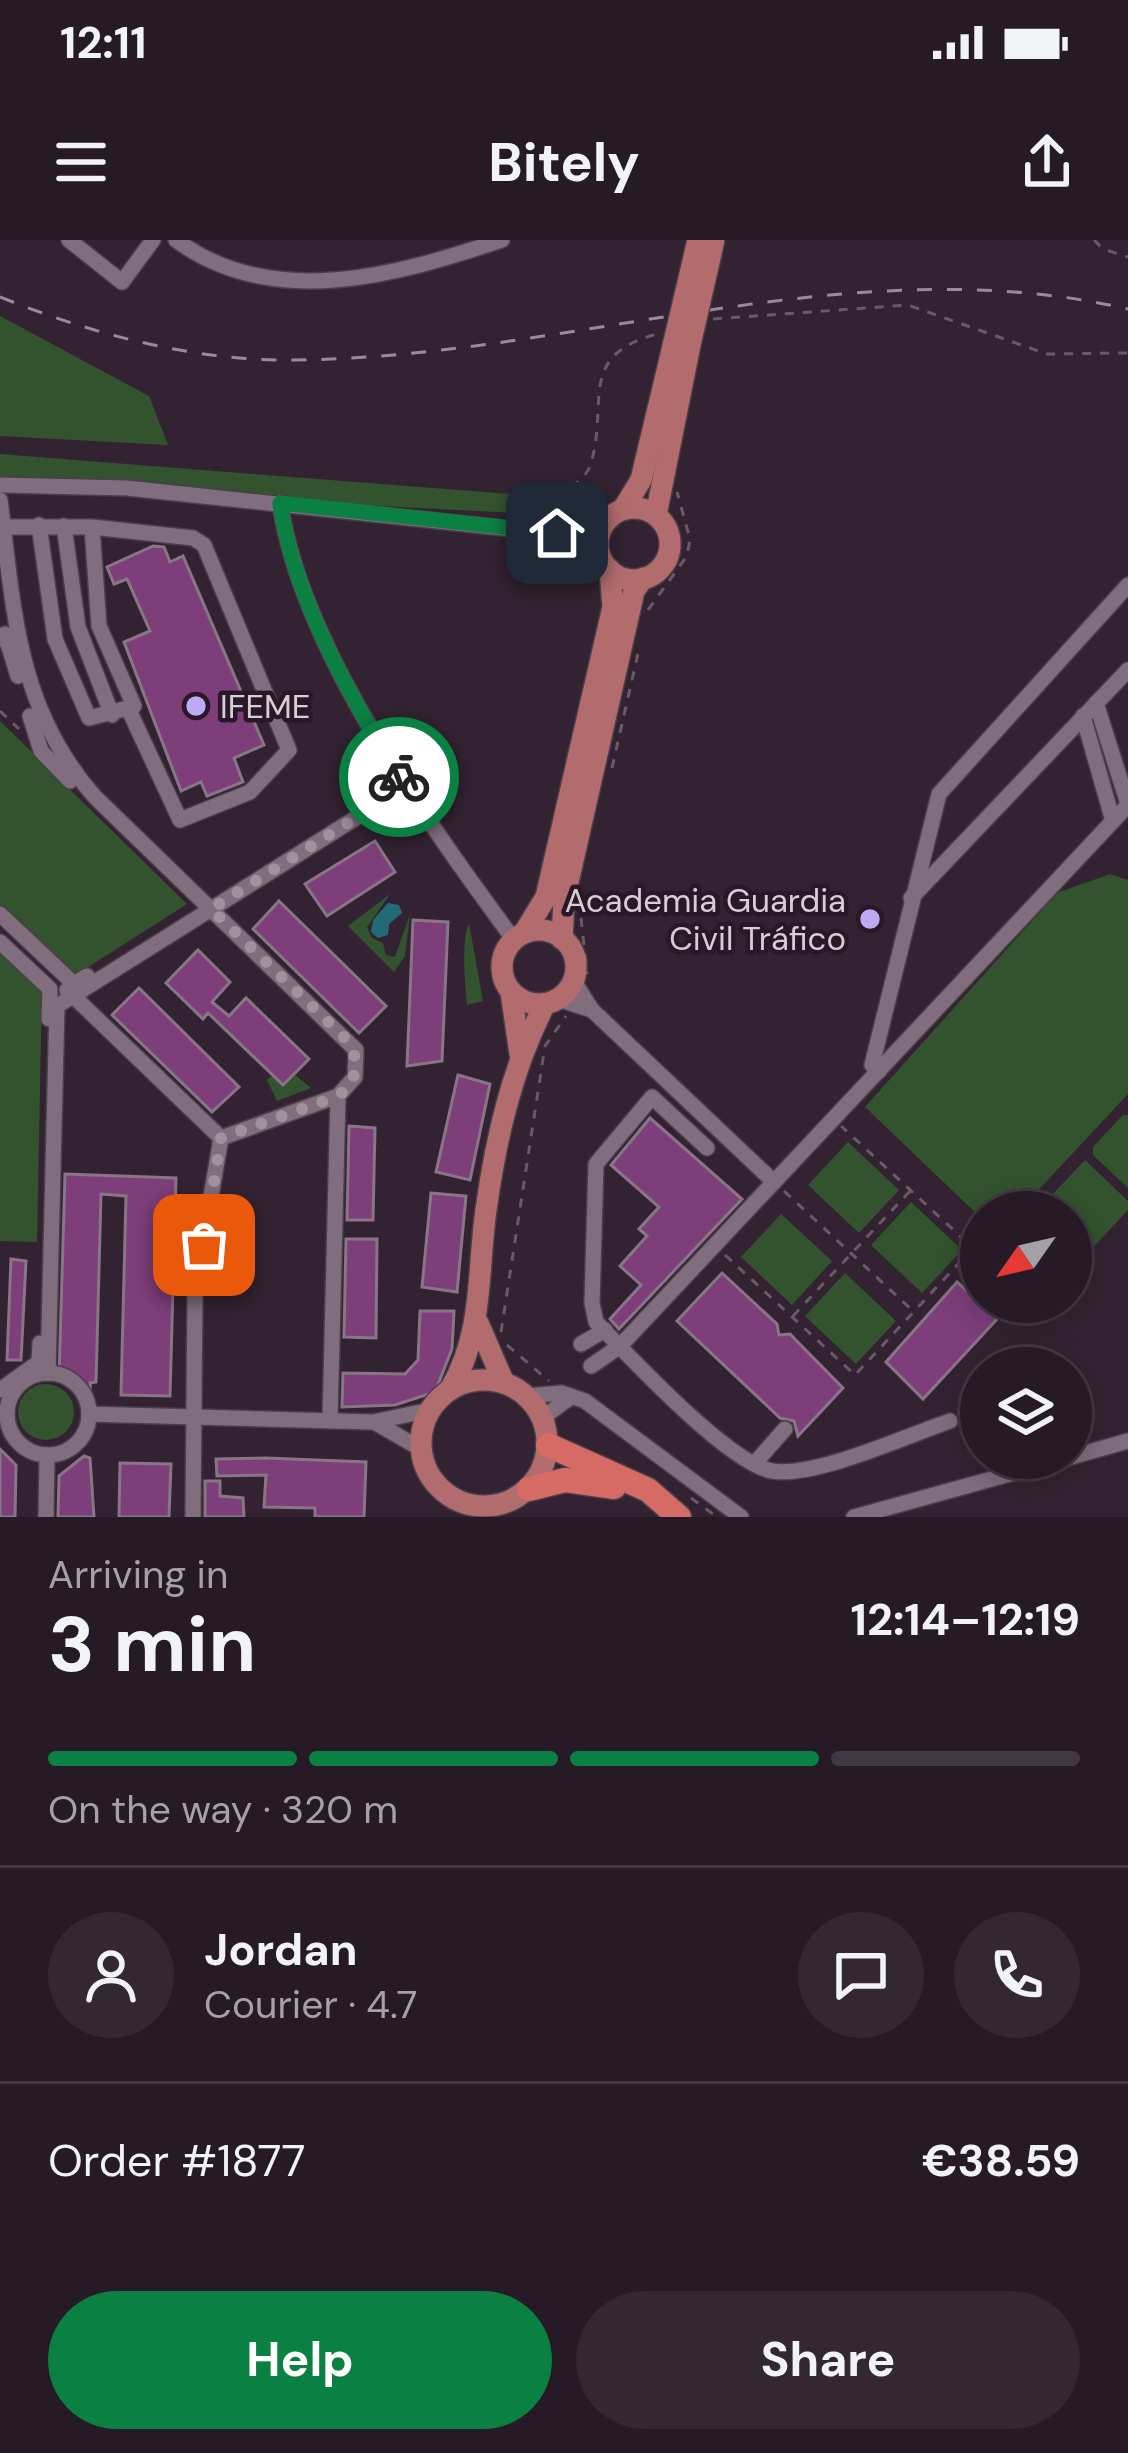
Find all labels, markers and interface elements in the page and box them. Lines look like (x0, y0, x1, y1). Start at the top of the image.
text: 12:11 (60, 13, 147, 72)
text: Bitely (488, 127, 640, 198)
icon: menu (48, 129, 114, 195)
icon: share (1014, 129, 1080, 195)
pin (506, 482, 608, 584)
icon: home (524, 500, 590, 566)
place label: IFEME (220, 685, 310, 728)
marker: IFEME (183, 693, 209, 719)
courier (339, 717, 459, 837)
icon: bike (366, 744, 432, 810)
place label: Academia Guardia Civil Tráfico (565, 879, 846, 960)
marker: Academia Guardia Civil Tráfico (857, 906, 883, 932)
north arrow (960, 1191, 1092, 1323)
map controls (960, 1191, 1092, 1479)
pin (153, 1194, 255, 1296)
icon: bag (171, 1212, 237, 1278)
button: layers (960, 1347, 1092, 1479)
text: Arriving in (48, 1549, 228, 1600)
text: 12:14–12:19 (851, 1590, 1080, 1649)
text: 3 min (48, 1594, 256, 1695)
text: On the way · 320 m (48, 1784, 398, 1835)
button: person (48, 1912, 174, 2038)
button: chat (798, 1912, 924, 2038)
button: phone (954, 1912, 1080, 2038)
text: Jordan (204, 1920, 357, 1979)
text: Courier · 4.7 (204, 1979, 417, 2030)
text: Order #1877 (48, 2131, 306, 2190)
text: €38.59 (922, 2131, 1080, 2190)
button: Help (48, 2291, 552, 2429)
button: Share (576, 2291, 1080, 2429)

